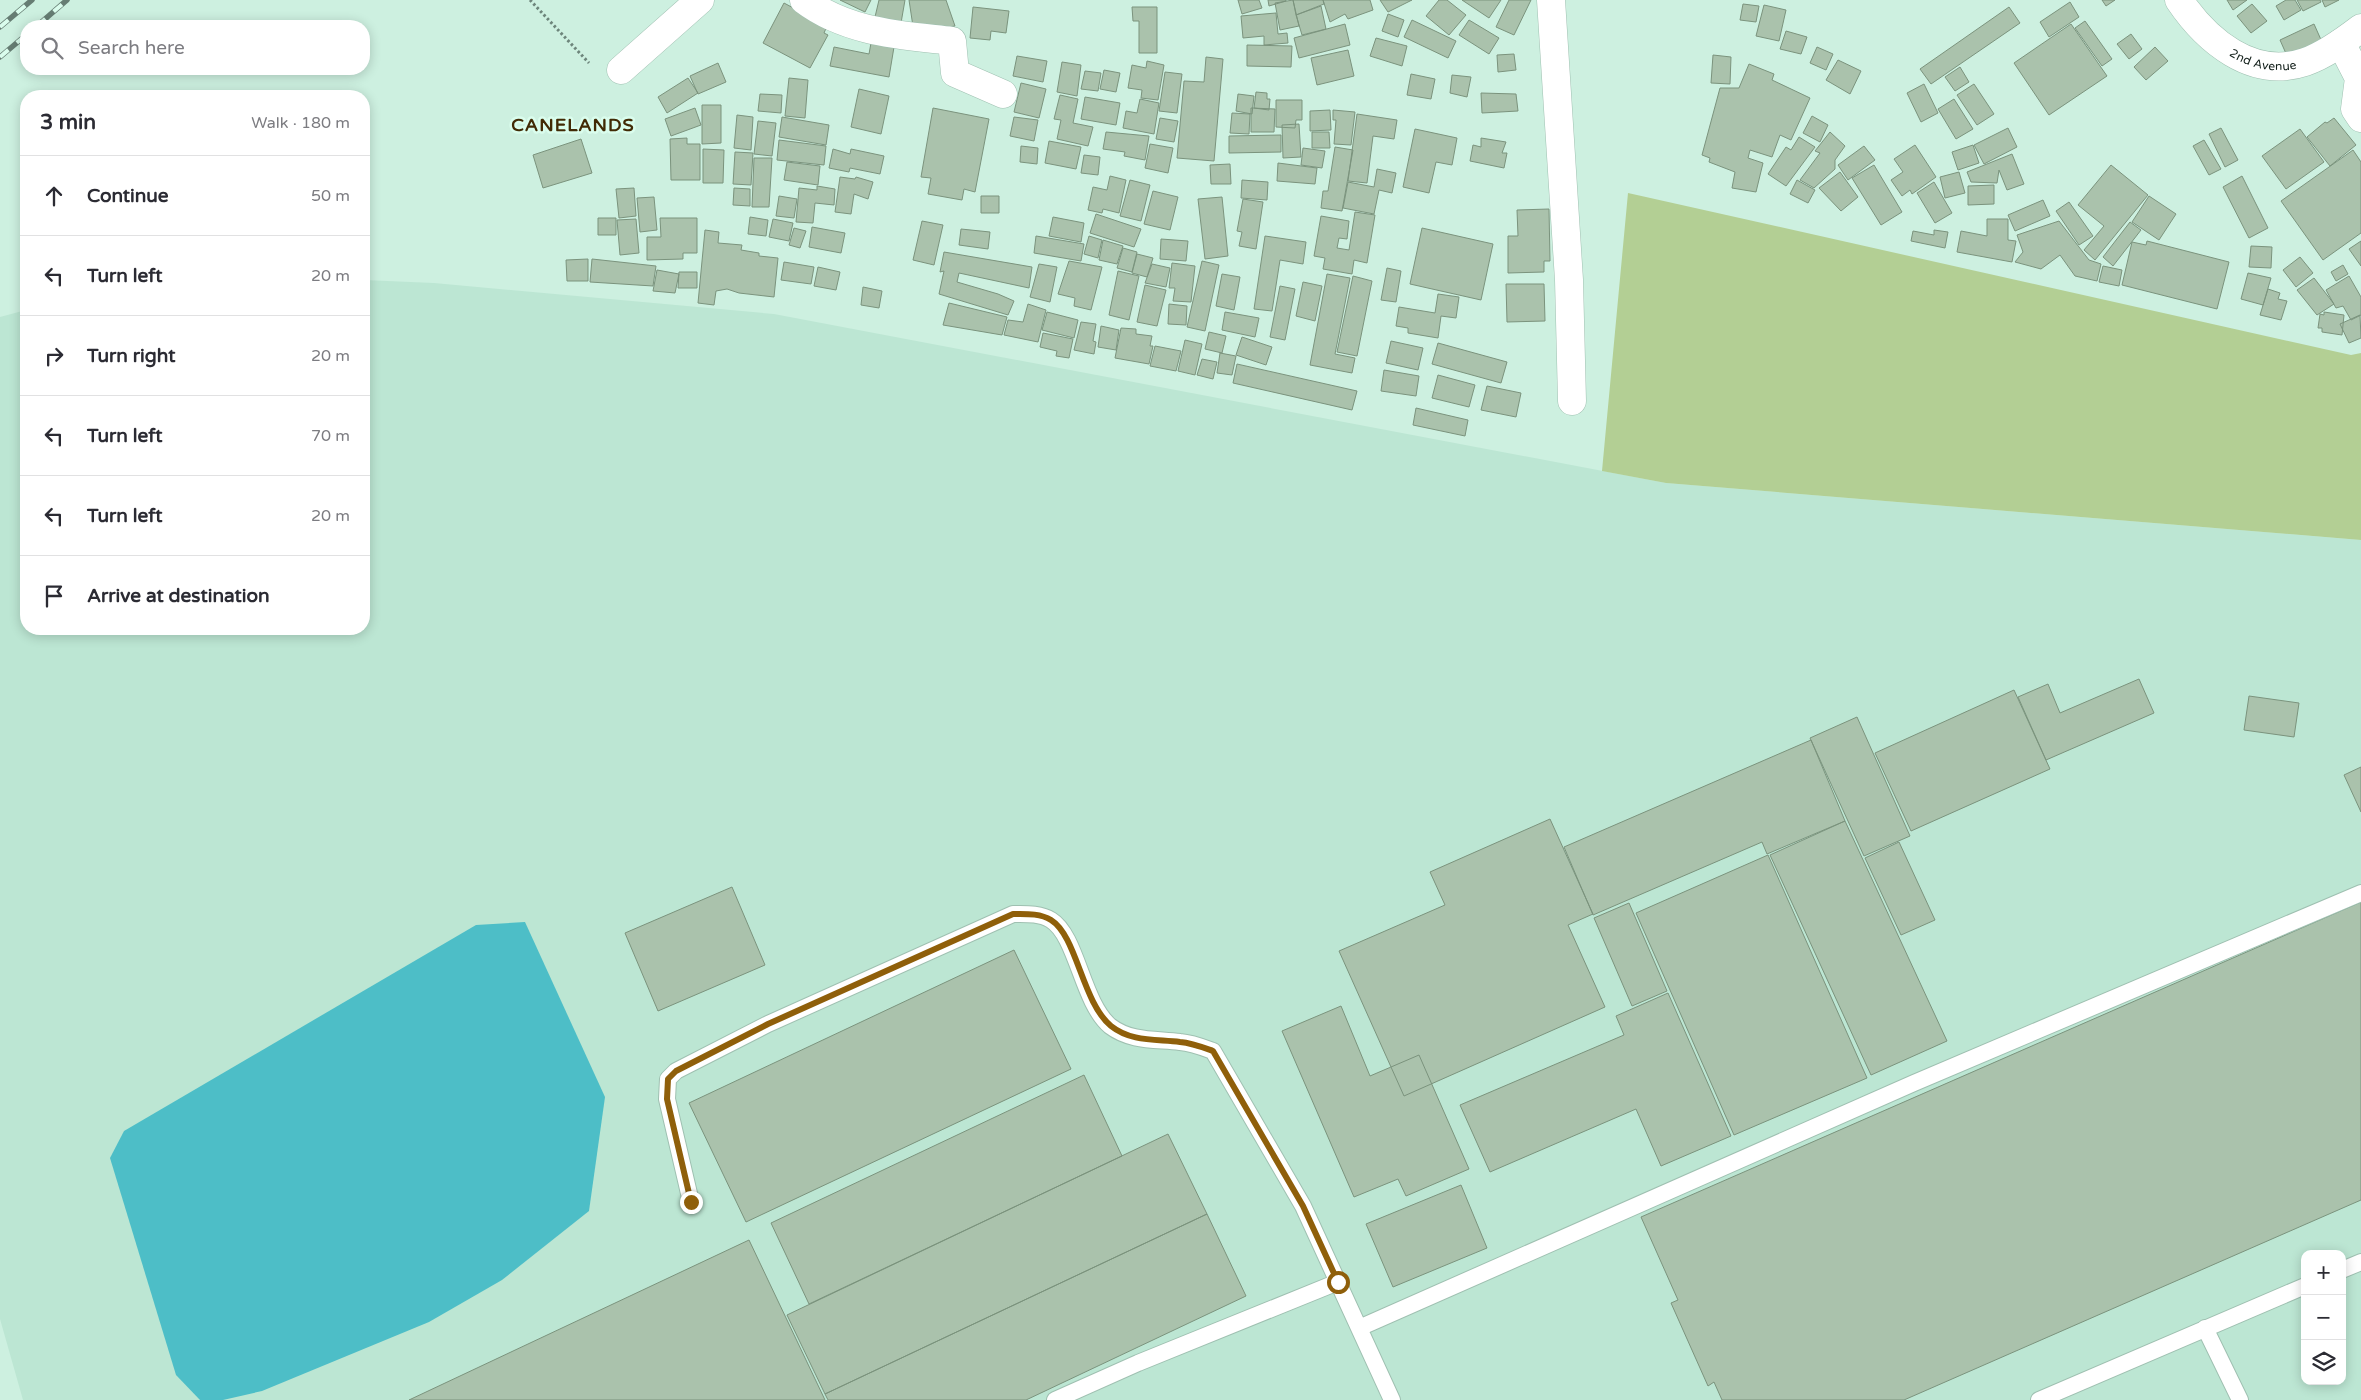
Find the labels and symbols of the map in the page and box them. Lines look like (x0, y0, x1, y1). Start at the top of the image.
street label: 2nd Avenue (2227, 46, 2298, 73)
district label: CANELANDS (511, 114, 635, 136)
route end (680, 1191, 703, 1214)
route start (1327, 1271, 1350, 1294)

